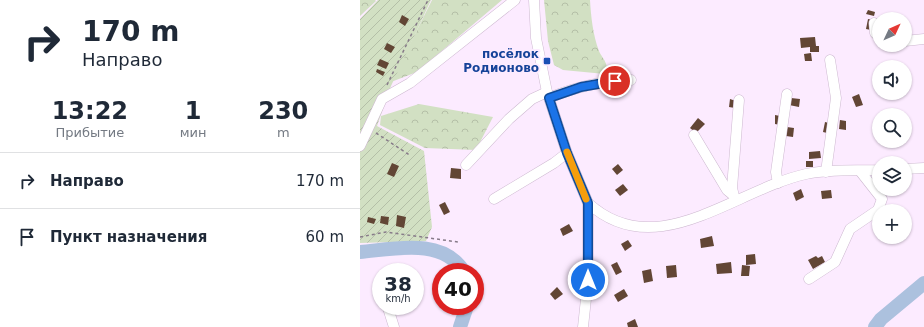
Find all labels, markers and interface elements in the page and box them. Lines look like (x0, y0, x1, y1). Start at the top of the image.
north arrow (872, 12, 912, 52)
map controls (872, 12, 912, 244)
text: 170 m (82, 15, 179, 48)
icon: right (16, 16, 68, 68)
place label: посёлок Родионово (463, 47, 539, 75)
text: Направо (82, 49, 162, 70)
marker: посёлок Родионово (542, 56, 552, 66)
button: sound (872, 60, 912, 100)
pin (598, 64, 632, 98)
icon: arrive (604, 70, 626, 92)
text: 13:22 (52, 97, 128, 125)
text: 1 (185, 97, 201, 125)
text: 230 (258, 97, 308, 125)
button: search (872, 108, 912, 148)
text: Прибытие (55, 125, 124, 140)
text: мин (180, 125, 207, 140)
text: m (277, 125, 290, 140)
button: layers (872, 156, 912, 196)
icon: right (16, 170, 38, 192)
text: Направо (50, 172, 124, 190)
text: 170 m (296, 172, 344, 190)
button: + (872, 204, 912, 244)
icon: arrive (16, 226, 38, 248)
text: Пункт назначения (50, 228, 207, 246)
text: 60 m (306, 228, 344, 246)
position arrow (567, 259, 609, 301)
speed limit sign: 40 (432, 263, 484, 315)
text: 38 (384, 272, 412, 296)
text: km/h (385, 293, 411, 304)

